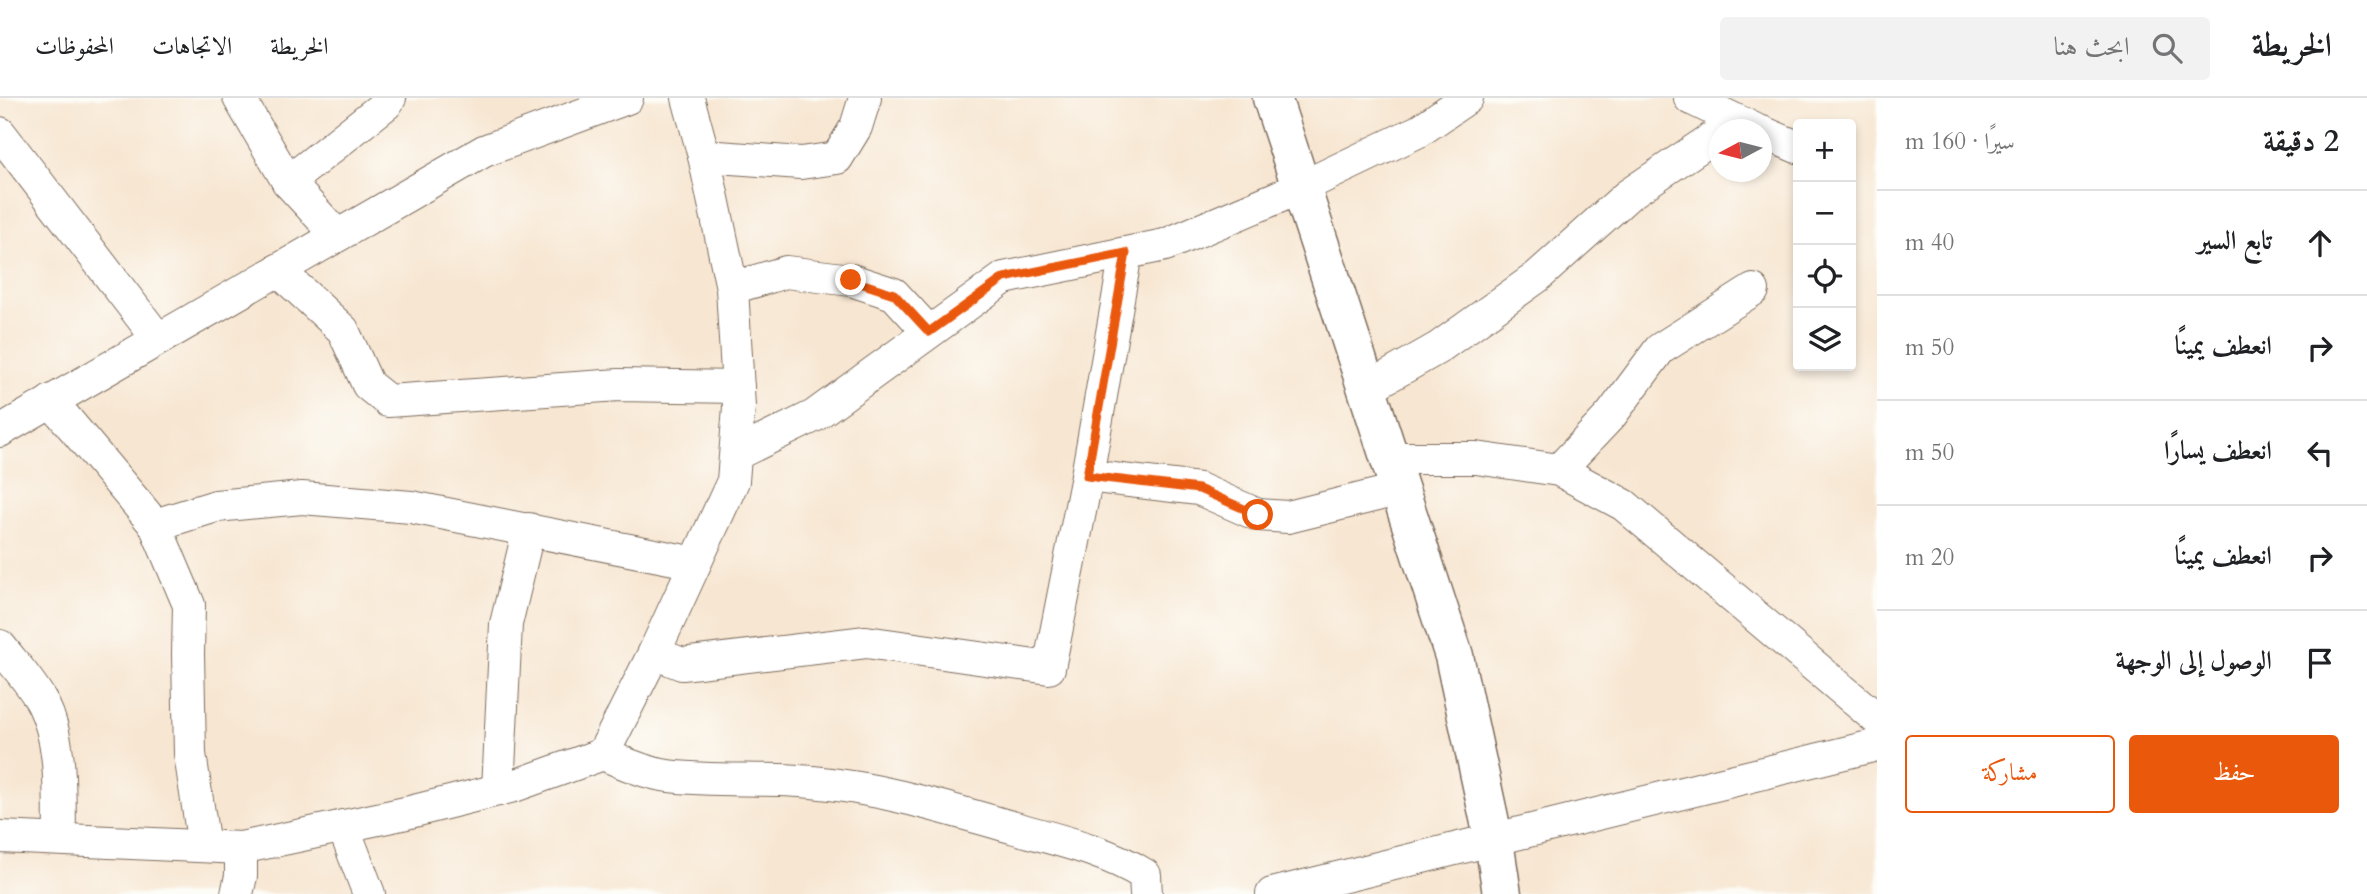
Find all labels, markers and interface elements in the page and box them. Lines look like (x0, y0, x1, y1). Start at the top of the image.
search box (1720, 17, 2210, 80)
text: الخريطة (2252, 23, 2332, 68)
text: ابحث هنا (2053, 29, 2130, 64)
icon: search (2148, 29, 2186, 67)
text: المحفوظات (35, 30, 114, 63)
text: الاتجاهات (152, 30, 232, 63)
text: الخريطة (270, 30, 329, 63)
north arrow (1709, 119, 1772, 182)
map controls (1793, 119, 1856, 371)
button: + (1793, 119, 1856, 182)
text: 2 دقيقة (2263, 121, 2339, 162)
text: سيرًا · 160 m (1905, 126, 2015, 157)
button: − (1793, 182, 1856, 245)
text: تابع السير (2197, 223, 2272, 258)
icon: ahead (2301, 224, 2339, 262)
text: 40 m (1905, 227, 1954, 258)
button: locate (1793, 245, 1856, 308)
route end (835, 264, 866, 295)
button: layers (1793, 308, 1856, 371)
text: انعطف يمينًا (2174, 328, 2272, 363)
icon: right (2301, 329, 2339, 367)
text: 50 m (1905, 332, 1954, 363)
text: انعطف يسارًا (2164, 433, 2272, 468)
icon: left (2301, 434, 2339, 472)
text: 50 m (1905, 437, 1954, 468)
route start (1242, 499, 1273, 530)
text: انعطف يمينًا (2174, 538, 2272, 573)
icon: right (2301, 539, 2339, 577)
text: 20 m (1905, 542, 1954, 573)
text: الوصول إلى الوجهة (2116, 643, 2272, 678)
icon: arrive (2301, 644, 2339, 682)
button: مشاركة (1905, 735, 2115, 813)
button: حفظ (2129, 735, 2339, 813)

